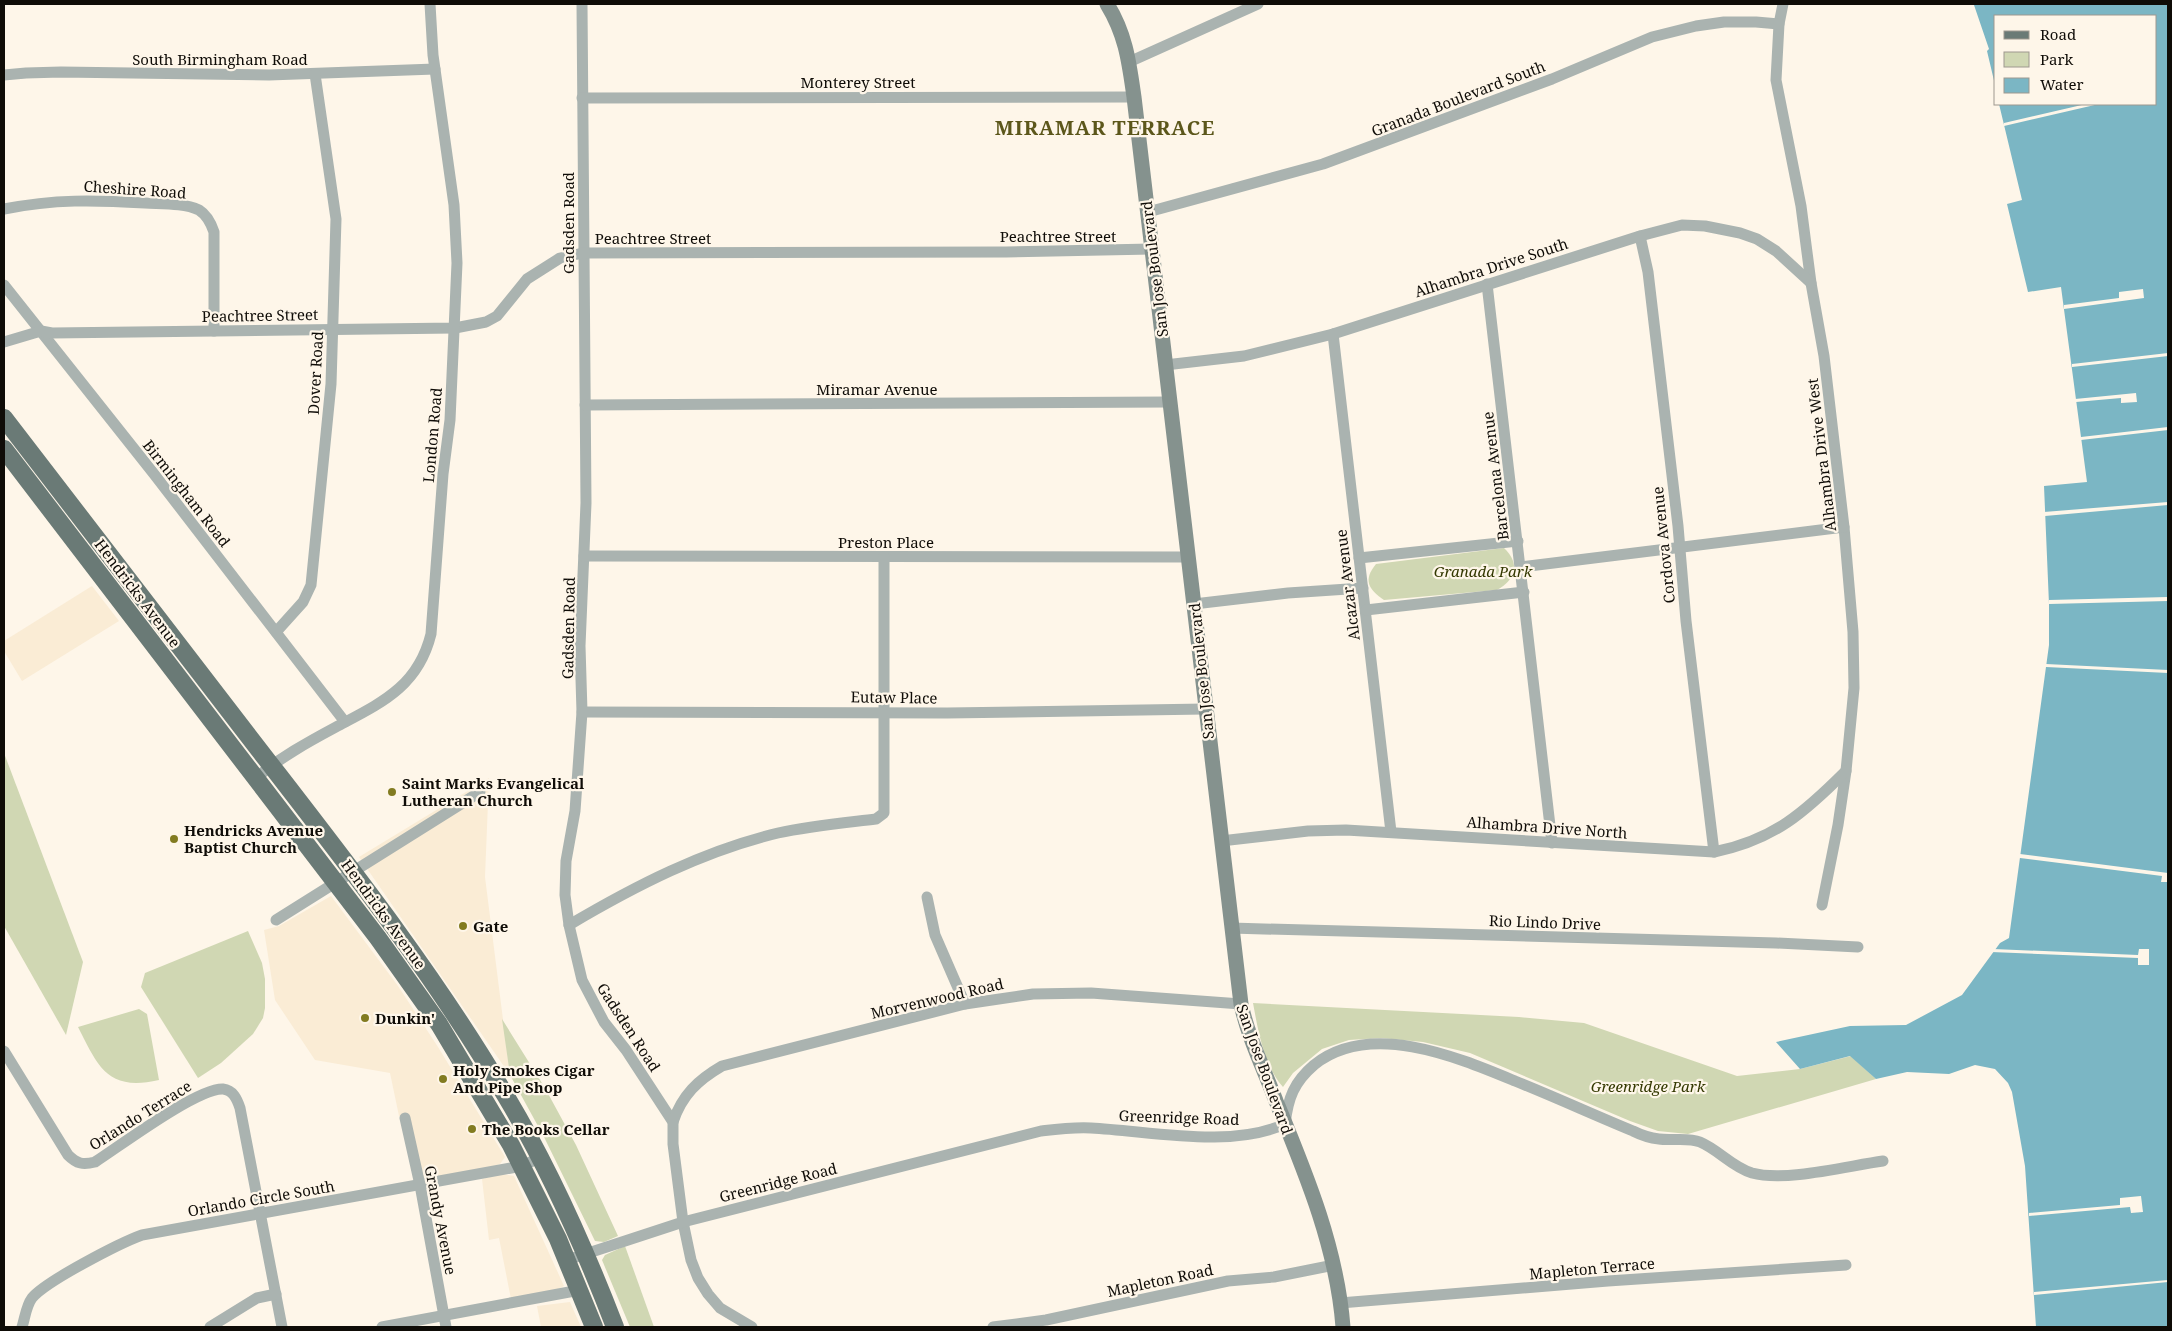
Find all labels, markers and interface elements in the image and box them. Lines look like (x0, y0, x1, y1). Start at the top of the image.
legend (1994, 15, 2157, 105)
text: Road (2040, 24, 2076, 44)
street label: South Birmingham Road (132, 49, 308, 69)
text: Park (2040, 49, 2074, 69)
street label: Granada Boulevard South (1368, 55, 1548, 140)
street label: Monterey Street (800, 72, 916, 92)
text: Water (2040, 74, 2083, 94)
district label: MIRAMAR TERRACE (995, 114, 1215, 141)
street label: Gadsden Road (558, 172, 578, 274)
street label: Cheshire Road (83, 175, 187, 203)
street label: San Jose Boulevard (1136, 200, 1172, 338)
street label: Peachtree Street (1000, 226, 1116, 246)
street label: Peachtree Street (595, 228, 711, 248)
street label: Alhambra Drive South (1412, 233, 1571, 301)
street label: Peachtree Street (202, 304, 318, 326)
street label: Dover Road (303, 331, 327, 415)
street label: Alhambra Drive West (1802, 377, 1840, 533)
street label: Miramar Avenue (816, 379, 938, 399)
street label: London Road (418, 387, 446, 483)
street label: Barcelona Avenue (1477, 410, 1513, 542)
street label: Birmingham Road (139, 435, 235, 551)
street label: Cordova Avenue (1647, 486, 1679, 604)
street label: Alcazar Avenue (1330, 528, 1364, 642)
street label: Preston Place (838, 532, 934, 552)
street label: Hendricks Avenue (91, 535, 185, 651)
park label: Granada Park (1434, 561, 1533, 581)
street label: Gadsden Road (557, 577, 579, 679)
street label: San Jose Boulevard (1184, 602, 1218, 740)
street label: Eutaw Place (850, 686, 938, 708)
place label: Saint Marks Evangelical Lutheran Church (402, 773, 585, 810)
marker: Saint Marks Evangelical Lutheran Church (386, 786, 398, 798)
street label: Alhambra Drive North (1466, 811, 1628, 843)
place label: Hendricks Avenue Baptist Church (184, 820, 323, 857)
marker: Hendricks Avenue Baptist Church (168, 833, 180, 845)
street label: Hendricks Avenue (337, 855, 431, 973)
street label: Rio Lindo Drive (1489, 910, 1601, 934)
place label: Gate (473, 916, 508, 936)
marker: Gate (457, 920, 469, 932)
street label: Morvenwood Road (869, 973, 1005, 1023)
street label: Gadsden Road (593, 979, 665, 1075)
street label: San Jose Boulevard (1232, 1001, 1298, 1137)
place label: Dunkin' (375, 1008, 435, 1028)
marker: Dunkin' (359, 1012, 371, 1024)
place label: Holy Smokes Cigar And Pipe Shop (453, 1060, 595, 1097)
marker: Holy Smokes Cigar And Pipe Shop (437, 1073, 449, 1085)
street label: Orlando Terrace (85, 1076, 195, 1154)
park label: Greenridge Park (1591, 1076, 1706, 1096)
street label: Greenridge Road (1118, 1105, 1240, 1129)
place label: The Books Cellar (482, 1119, 610, 1139)
marker: The Books Cellar (466, 1123, 478, 1135)
street label: Greenridge Road (717, 1158, 839, 1206)
street label: Grandy Avenue (421, 1164, 461, 1276)
street label: Orlando Circle South (186, 1175, 337, 1221)
street label: Mapleton Terrace (1528, 1253, 1656, 1283)
street label: Mapleton Road (1105, 1259, 1215, 1301)

